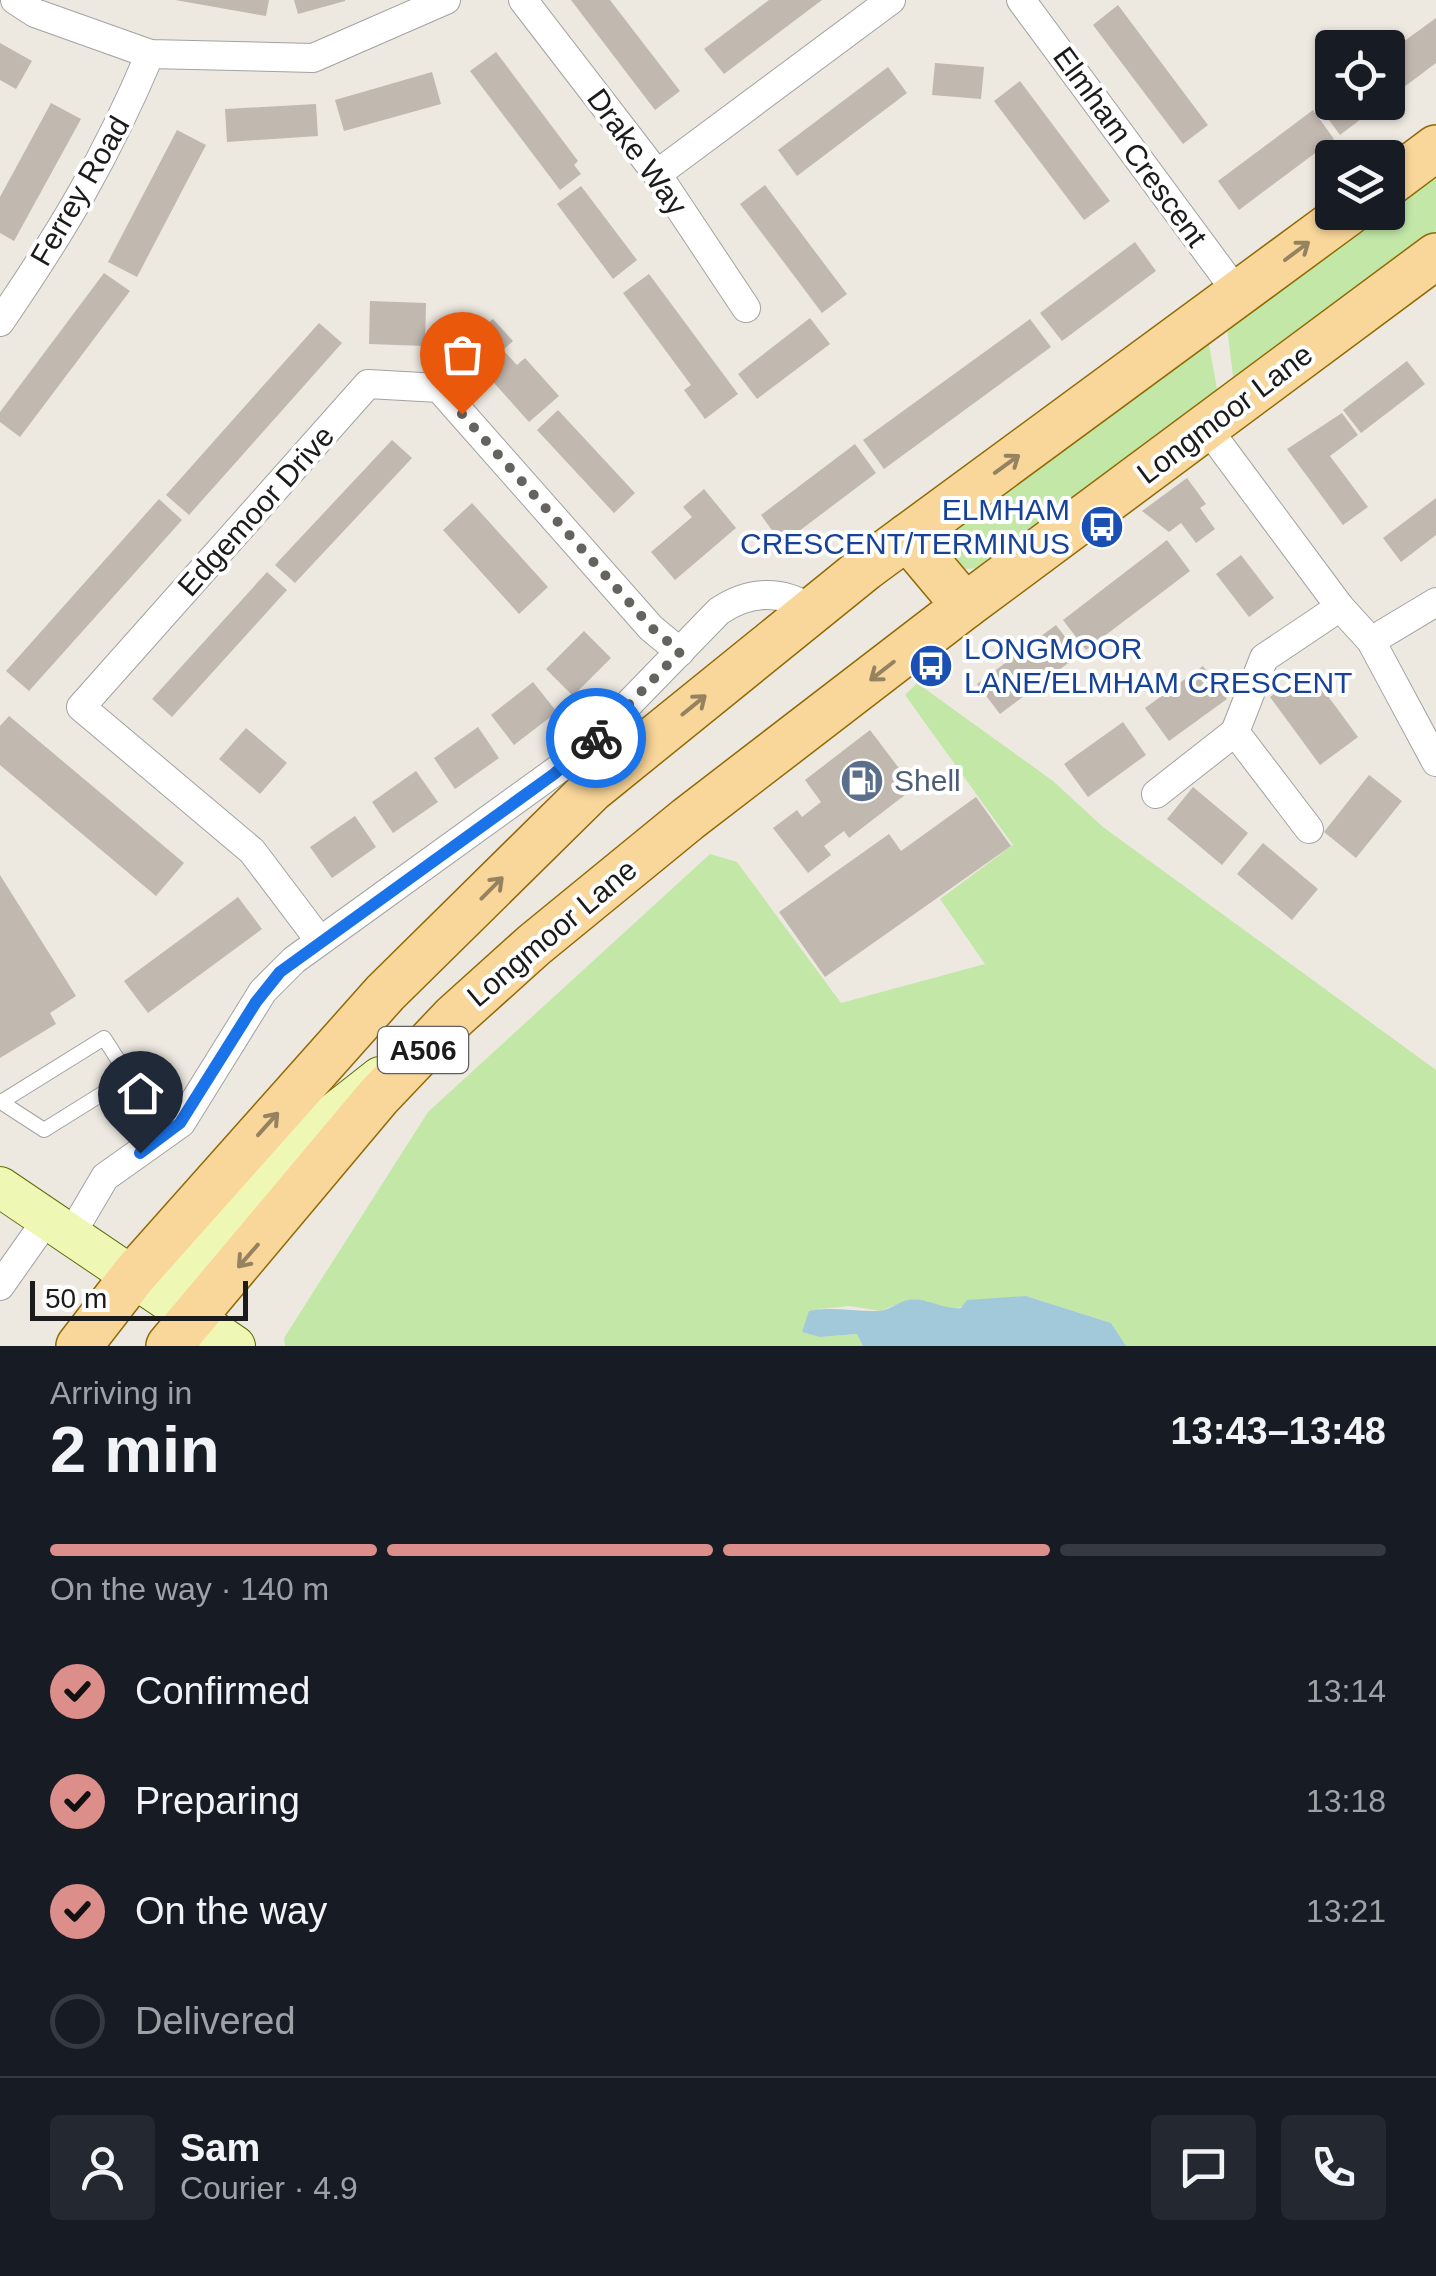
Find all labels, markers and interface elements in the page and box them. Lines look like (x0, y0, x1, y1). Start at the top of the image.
map controls (1315, 30, 1405, 230)
button: locate (1315, 30, 1405, 120)
street label: Elmham Crescent (1047, 41, 1214, 253)
street label: Drake Way (581, 82, 694, 221)
street label: Ferrey Road (24, 110, 136, 271)
button: layers (1315, 140, 1405, 230)
one-way arrow (1283, 241, 1310, 262)
pin (420, 312, 505, 415)
icon: bag (435, 327, 490, 382)
street label: Longmoor Lane (1131, 337, 1319, 490)
street label: Edgemoor Drive (171, 419, 340, 602)
one-way arrow (993, 453, 1020, 474)
place label: ELMHAM CRESCENT/TERMINUS (740, 493, 1070, 560)
bus stop icon: ELMHAM CRESCENT/TERMINUS (1079, 504, 1125, 550)
place label: LONGMOOR LANE/ELMHAM CRESCENT (964, 632, 1352, 699)
bus stop icon: LONGMOOR LANE/ELMHAM CRESCENT (908, 643, 954, 689)
one-way arrow (869, 659, 895, 681)
courier (546, 688, 646, 788)
one-way arrow (681, 694, 707, 716)
icon: bike (569, 711, 624, 766)
fuel station icon: Shell (839, 758, 885, 804)
place label: Shell (894, 764, 961, 797)
street label: Longmoor Lane (461, 852, 643, 1013)
one-way arrow (479, 877, 503, 901)
road number: A506 (378, 1027, 468, 1073)
pin (98, 1051, 183, 1154)
icon: home (113, 1066, 168, 1121)
one-way arrow (257, 1112, 280, 1137)
one-way arrow (236, 1243, 259, 1268)
scale bar (30, 1276, 248, 1320)
text: 50 m (45, 1283, 107, 1314)
text: Arriving in (50, 1375, 192, 1411)
text: 13:43–13:48 (1170, 1410, 1386, 1452)
text: 2 min (50, 1413, 220, 1486)
text: On the way · 140 m (50, 1571, 329, 1607)
icon: check (50, 1664, 105, 1719)
text: Confirmed (135, 1670, 310, 1712)
text: 13:14 (1306, 1673, 1386, 1709)
icon: check (50, 1774, 105, 1829)
text: Preparing (135, 1780, 300, 1822)
text: 13:18 (1306, 1783, 1386, 1819)
icon: check (50, 1884, 105, 1939)
text: On the way (135, 1890, 327, 1932)
text: 13:21 (1306, 1893, 1386, 1929)
text: Delivered (135, 2000, 296, 2042)
button: person (50, 2115, 155, 2220)
button: chat (1151, 2115, 1256, 2220)
button: phone (1281, 2115, 1386, 2220)
text: Sam (180, 2127, 260, 2169)
text: Courier · 4.9 (180, 2170, 358, 2206)

